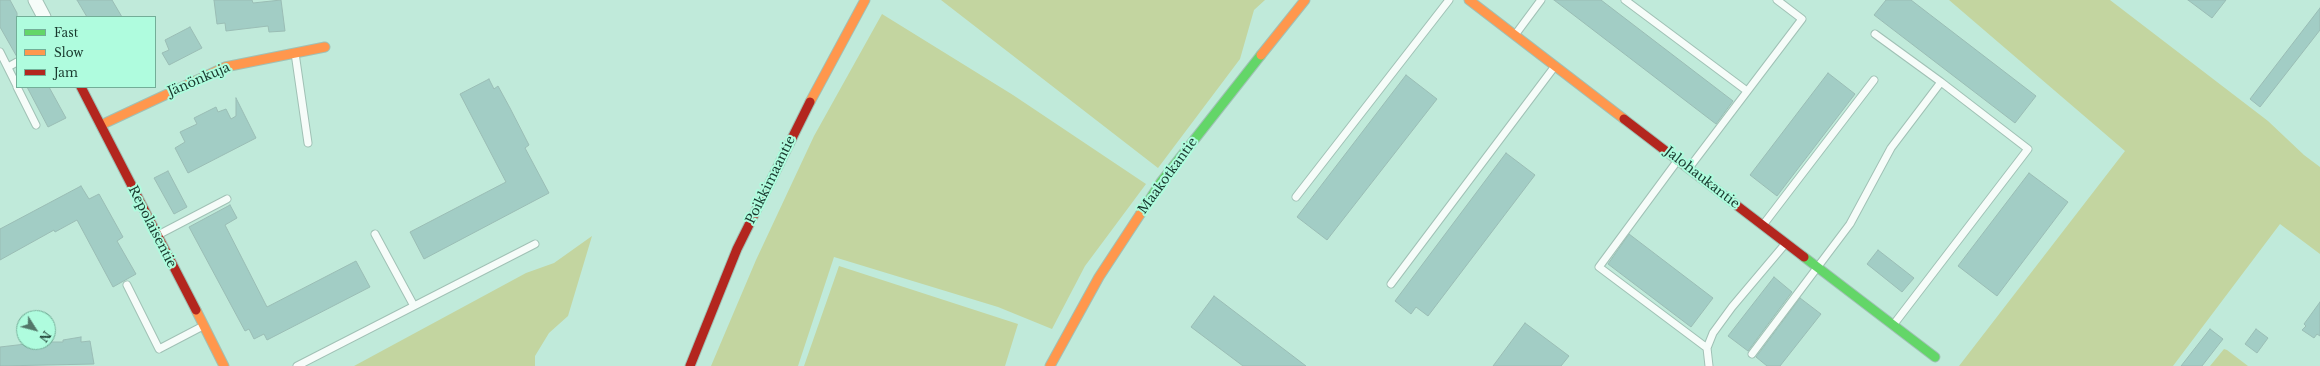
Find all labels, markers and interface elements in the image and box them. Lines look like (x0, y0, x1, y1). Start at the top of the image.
legend (16, 16, 156, 88)
text: Fast (54, 25, 78, 40)
text: Slow (54, 45, 83, 60)
street label: Jänönkuja (165, 60, 233, 100)
text: Jam (54, 65, 78, 80)
street label: Poikkimaantie (743, 133, 799, 227)
street label: Maakotkantie (1135, 135, 1201, 217)
street label: Jalohaukantie (1662, 144, 1742, 212)
street label: Repolaisentie (125, 183, 179, 271)
north arrow (16, 310, 56, 350)
text: N (36, 328, 54, 345)

